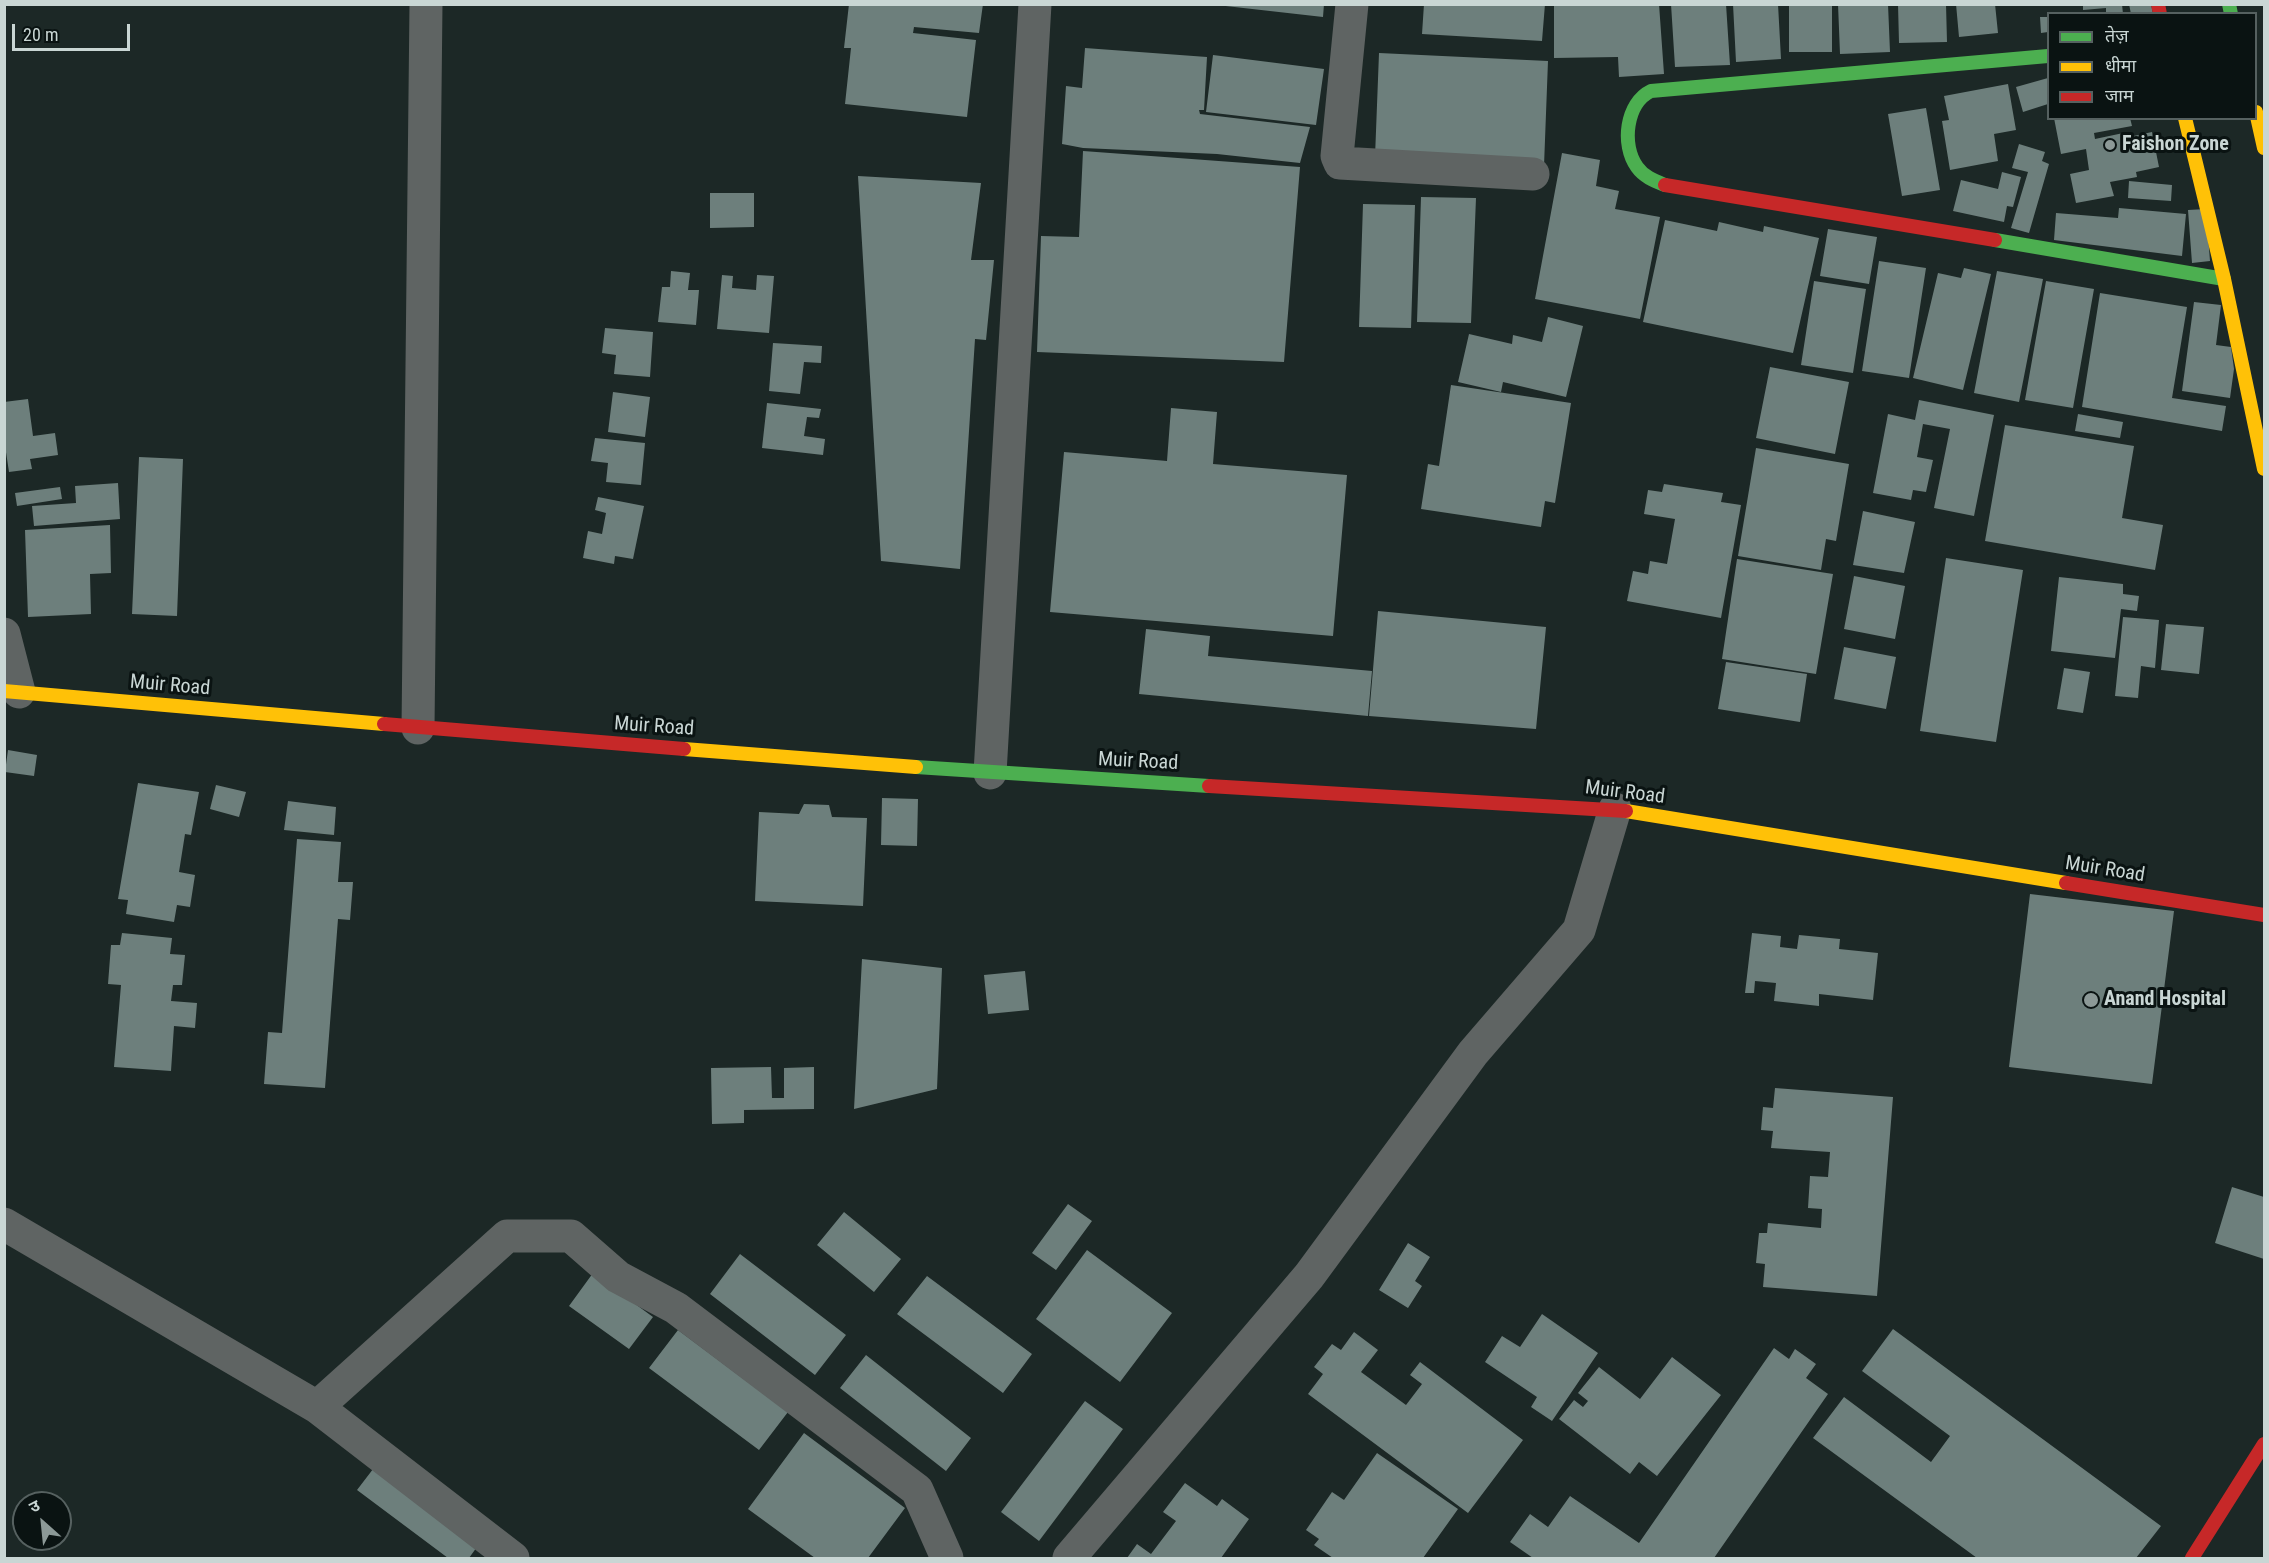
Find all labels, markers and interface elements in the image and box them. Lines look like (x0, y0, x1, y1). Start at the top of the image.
scale bar (15, 12, 134, 50)
legend (2047, 12, 2257, 120)
text: 20 m (23, 24, 58, 45)
text: तेज़ (2105, 25, 2129, 46)
text: धीमा (2105, 55, 2136, 76)
text: जाम (2105, 85, 2134, 106)
place label: Faishon Zone (2122, 133, 2229, 157)
marker: Faishon Zone (2103, 138, 2117, 152)
street label: Muir Road (129, 671, 211, 701)
street label: Muir Road (613, 712, 695, 742)
street label: Muir Road (1097, 748, 1179, 776)
street label: Muir Road (1584, 776, 1666, 810)
street label: Muir Road (2064, 852, 2146, 888)
place label: Anand Hospital (2104, 988, 2226, 1012)
marker: Anand Hospital (2082, 991, 2100, 1009)
north arrow (12, 1491, 72, 1551)
text: उ (26, 1496, 43, 1517)

